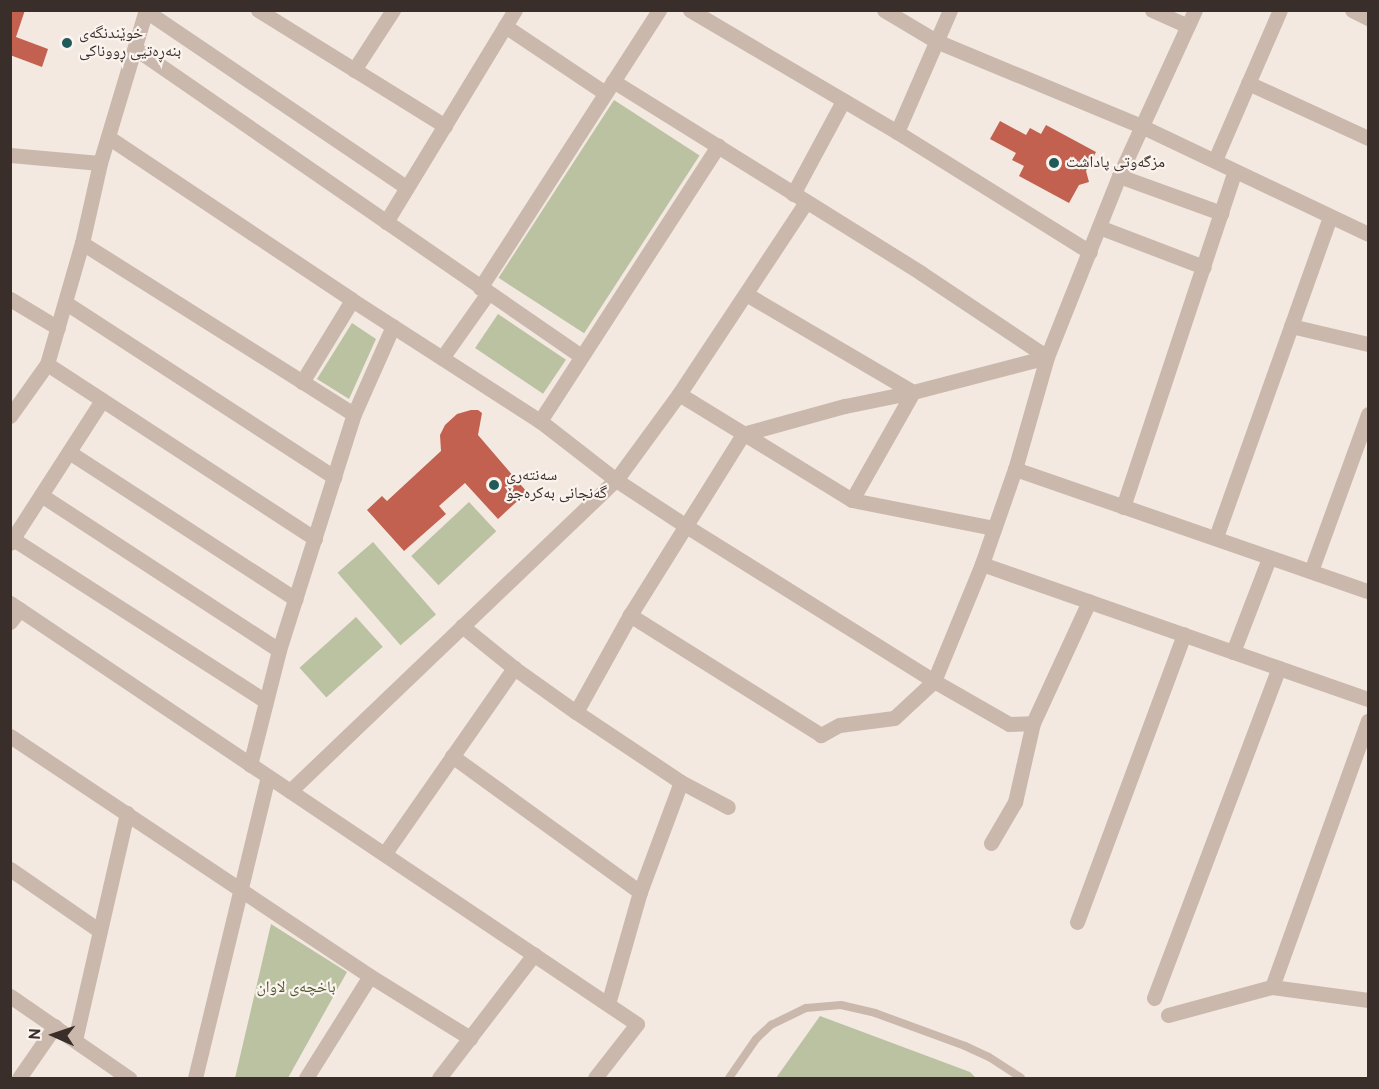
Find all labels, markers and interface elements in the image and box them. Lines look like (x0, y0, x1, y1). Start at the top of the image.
place label: خوێندنگەی بنەڕەتیی ڕووناکی (79, 24, 181, 62)
marker: خوێندنگەی بنەڕەتیی ڕووناکی (60, 36, 74, 50)
place label: مزگەوتی پاداشت (1066, 153, 1165, 173)
marker: مزگەوتی پاداشت (1047, 156, 1061, 170)
place label: سەنتەری گەنجانی بەکرەجۆ (506, 466, 607, 504)
marker: سەنتەری گەنجانی بەکرەجۆ (487, 478, 501, 492)
park label: باخچەی لاوان (256, 978, 336, 998)
north arrow (24, 1005, 84, 1065)
text: N (26, 1028, 46, 1040)

